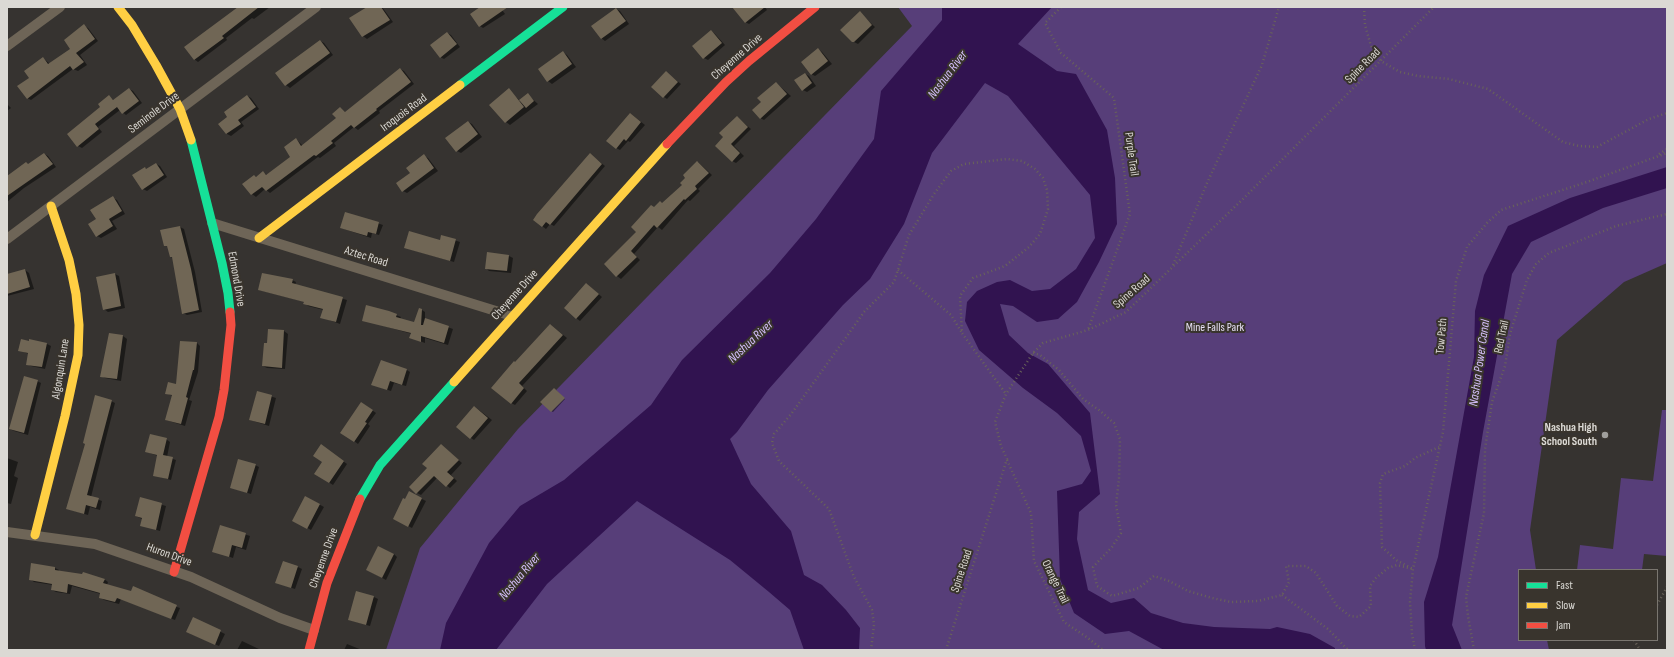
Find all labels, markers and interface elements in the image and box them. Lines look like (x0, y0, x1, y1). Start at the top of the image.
street label: Cheyenne Drive (708, 31, 766, 83)
street label: Spine Road (1342, 45, 1384, 87)
water label: Nashua River (925, 48, 971, 102)
street label: Seminole Drive (126, 89, 182, 137)
street label: Iroquois Road (378, 91, 430, 135)
street label: Purple Trail (1121, 131, 1141, 177)
street label: Aztec Road (343, 244, 389, 270)
street label: Edmond Drive (224, 250, 248, 308)
street label: Cheyenne Drive (489, 267, 541, 323)
street label: Spine Road (1111, 272, 1153, 312)
water label: Nashua River (725, 317, 777, 367)
street label: Tow Path (1433, 317, 1451, 355)
water label: Nashua Power Canal (1466, 319, 1494, 407)
street label: Red Trail (1491, 319, 1513, 355)
park label: Mine Falls Park (1186, 321, 1244, 335)
street label: Algonquin Lane (49, 338, 73, 400)
place label: Nashua High School South (1541, 421, 1597, 449)
marker: Nashua High School South (1600, 430, 1610, 440)
street label: Cheyenne Drive (306, 526, 342, 590)
street label: Huron Drive (144, 540, 194, 570)
street label: Spine Road (948, 548, 976, 594)
water label: Nashua River (496, 550, 544, 604)
street label: Orange Trail (1038, 558, 1072, 606)
legend (1518, 569, 1658, 641)
text: Fast (1556, 578, 1573, 593)
text: Slow (1556, 598, 1575, 613)
text: Jam (1556, 618, 1571, 633)

